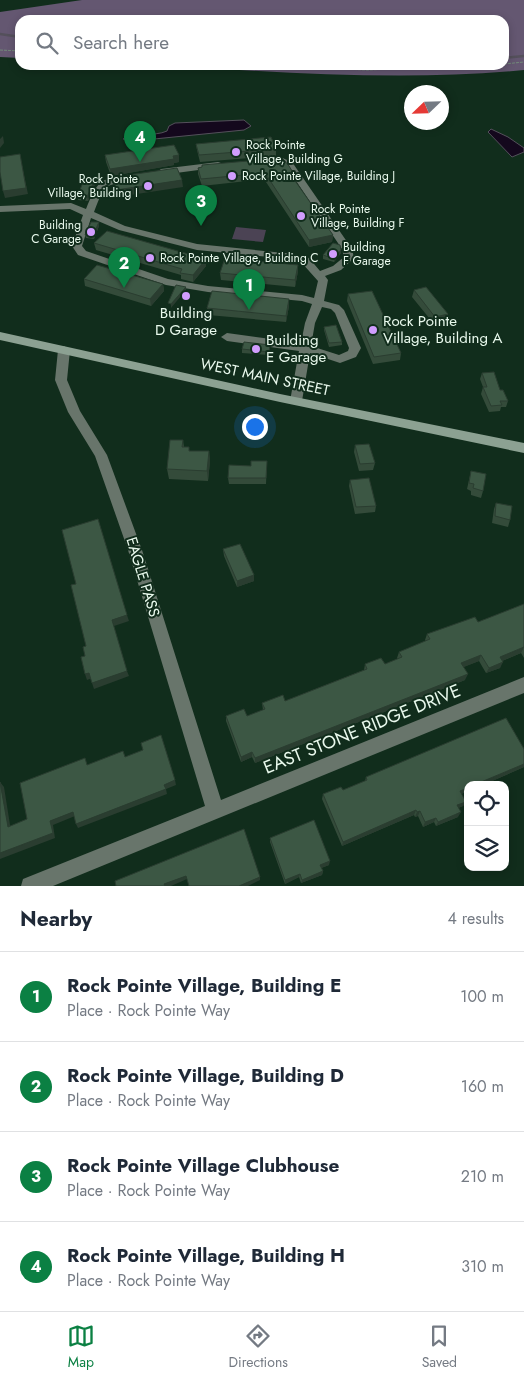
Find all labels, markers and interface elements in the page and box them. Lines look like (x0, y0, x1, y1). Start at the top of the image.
search box (15, 15, 509, 70)
icon: search (33, 29, 61, 57)
text: Search here (73, 29, 169, 56)
north arrow (404, 85, 449, 130)
pin: 4 (124, 121, 156, 162)
place label: Rock Pointe Village, Building G (246, 136, 343, 168)
marker: Rock Pointe Village, Building G (230, 146, 242, 158)
place label: Rock Pointe Village, Building J (242, 167, 395, 185)
place label: Rock Pointe Village, Building I (47, 170, 138, 202)
marker: Rock Pointe Village, Building J (226, 170, 238, 182)
marker: Rock Pointe Village, Building I (142, 180, 154, 192)
pin: 3 (185, 185, 217, 226)
place label: Rock Pointe Village, Building F (311, 200, 405, 232)
marker: Rock Pointe Village, Building F (295, 210, 307, 222)
place label: Building C Garage (31, 216, 81, 248)
marker: Building C Garage (85, 226, 97, 238)
place label: Building F Garage (343, 238, 391, 270)
pin: 2 (108, 247, 140, 288)
marker: Building F Garage (327, 248, 339, 260)
place label: Rock Pointe Village, Building C (160, 249, 319, 267)
marker: Rock Pointe Village, Building C (144, 252, 156, 264)
pin: 1 (233, 269, 265, 310)
marker: Building D Garage (180, 290, 192, 302)
place label: Building D Garage (155, 302, 217, 341)
place label: Rock Pointe Village, Building A (383, 310, 503, 349)
marker: Rock Pointe Village, Building A (367, 324, 379, 336)
place label: Building E Garage (266, 329, 327, 368)
marker: Building E Garage (250, 343, 262, 355)
street label: WEST MAIN STREET (198, 353, 332, 401)
your location (242, 414, 268, 440)
street label: EAGLE PASS (120, 534, 166, 620)
street label: EAST STONE RIDGE DRIVE (259, 677, 465, 781)
map controls (464, 781, 509, 871)
button: locate (464, 781, 509, 826)
button: layers (464, 826, 509, 871)
text: Nearby (20, 904, 92, 934)
text: 4 results (448, 907, 504, 930)
text: Rock Pointe Village, Building E (67, 972, 341, 999)
text: 1 (32, 985, 40, 1008)
text: 100 m (460, 985, 504, 1008)
text: Place · Rock Pointe Way (67, 999, 230, 1022)
text: Rock Pointe Village, Building D (67, 1062, 344, 1089)
text: 2 (31, 1075, 41, 1098)
text: 160 m (461, 1075, 504, 1098)
text: Place · Rock Pointe Way (67, 1089, 230, 1112)
text: Rock Pointe Village Clubhouse (67, 1152, 339, 1179)
text: 3 (31, 1165, 41, 1188)
text: 210 m (461, 1165, 504, 1188)
text: Place · Rock Pointe Way (67, 1179, 230, 1202)
text: Rock Pointe Village, Building H (67, 1242, 345, 1269)
text: 4 (30, 1255, 42, 1278)
text: 310 m (461, 1255, 504, 1278)
text: Place · Rock Pointe Way (67, 1269, 230, 1292)
tab: Map (67, 1322, 95, 1372)
tab: Directions (229, 1322, 288, 1372)
tab: Saved (422, 1322, 457, 1372)

